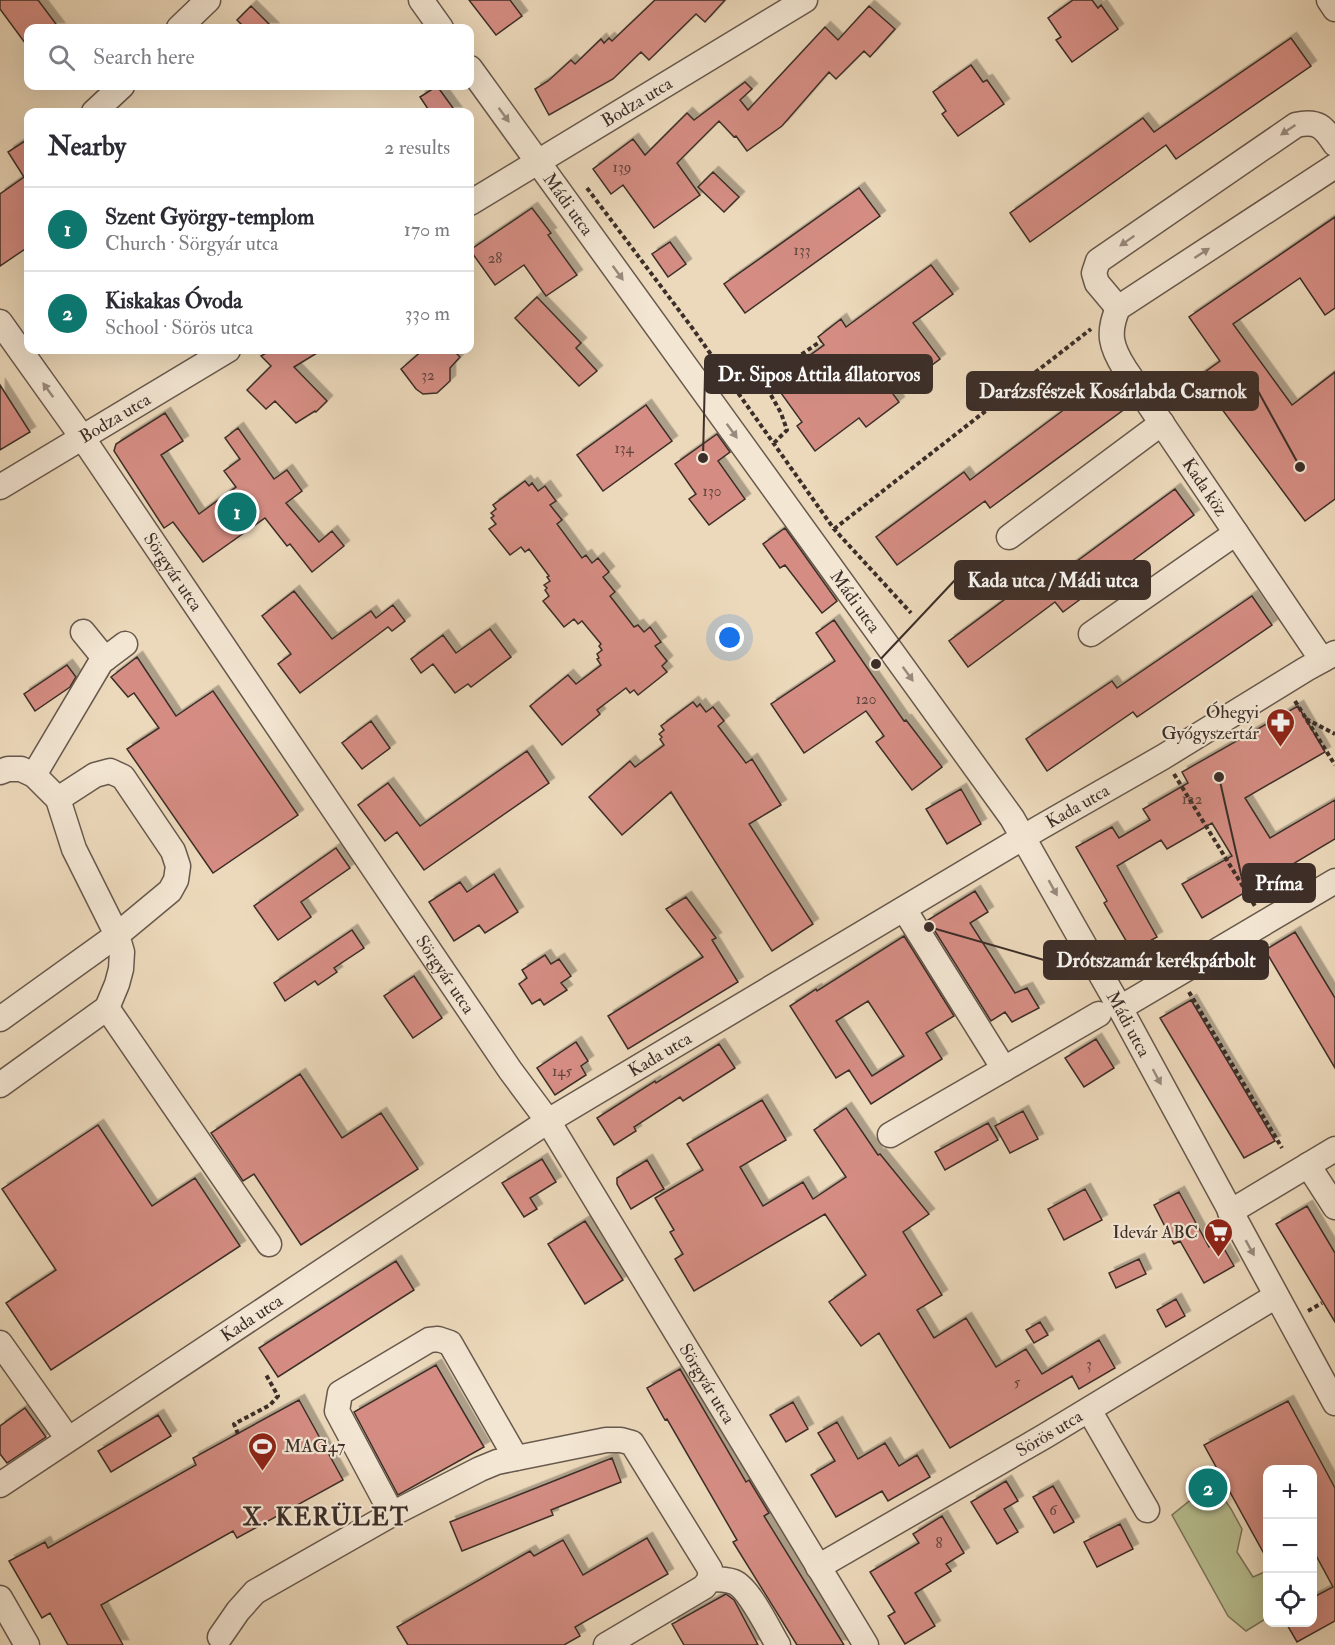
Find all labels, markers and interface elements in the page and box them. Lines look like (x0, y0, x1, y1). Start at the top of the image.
search box (24, 24, 474, 90)
icon: search (45, 41, 78, 74)
text: Search here (93, 43, 195, 71)
street label: Bodza utca (597, 72, 677, 133)
one-way arrow (498, 106, 510, 122)
one-way arrow (1280, 125, 1296, 136)
text: Nearby (48, 131, 126, 163)
text: 2 results (384, 135, 450, 160)
house number: 139 (613, 158, 631, 177)
street label: Mádi utca (538, 169, 599, 241)
text: Szent György-templom (105, 203, 314, 231)
text: 1 (64, 217, 71, 242)
text: 170 m (404, 217, 450, 242)
text: Church · Sörgyár utca (105, 231, 278, 256)
one-way arrow (1120, 235, 1136, 247)
house number: 133 (794, 241, 810, 260)
one-way arrow (1194, 248, 1210, 259)
house number: 28 (488, 249, 502, 268)
one-way arrow (612, 264, 624, 280)
text: Kiskakas Óvoda (105, 287, 242, 315)
text: 2 (62, 301, 73, 326)
text: 330 m (405, 301, 450, 326)
text: School · Sörös utca (105, 315, 253, 340)
callout: Dr. Sipos Attila állatorvos (705, 355, 932, 393)
text: Dr. Sipos Attila állatorvos (718, 362, 920, 388)
house number: 32 (421, 366, 435, 385)
callout: Darázsfészek Kosárlabda Csarnok (967, 372, 1258, 410)
text: Darázsfészek Kosárlabda Csarnok (979, 379, 1247, 404)
one-way arrow (42, 382, 54, 398)
street label: Bodza utca (75, 388, 155, 449)
one-way arrow (726, 423, 738, 439)
house number: 134 (614, 439, 634, 458)
street label: Kada köz (1177, 454, 1233, 521)
house number: 130 (703, 482, 721, 501)
pin: 1 (218, 490, 256, 534)
street label: Sörgyár utca (138, 528, 208, 616)
callout: Kada utca / Mádi utca (955, 561, 1150, 599)
street label: Mádi utca (825, 566, 886, 638)
text: Kada utca / Mádi utca (968, 568, 1139, 593)
your location (715, 623, 744, 652)
one-way arrow (902, 666, 914, 682)
house number: 120 (856, 690, 876, 709)
place label: Óhegyi Gyógyszertár (1161, 701, 1259, 745)
pharmacy icon: Óhegyi Gyógyszertár (1264, 706, 1296, 748)
street label: Kada utca (1042, 779, 1114, 834)
house number: 122 (1182, 790, 1203, 809)
callout: Príma (1243, 864, 1315, 902)
text: Príma (1255, 871, 1304, 896)
one-way arrow (1047, 880, 1058, 896)
street label: Sörgyár utca (410, 931, 480, 1019)
callout: Drótszamár kerékpárbolt (1044, 941, 1268, 979)
text: Drótszamár kerékpárbolt (1056, 948, 1256, 974)
street label: Mádi utca (1101, 987, 1156, 1062)
street label: Kada utca (624, 1027, 696, 1082)
house number: 145 (552, 1062, 572, 1081)
one-way arrow (1152, 1069, 1162, 1086)
supermarket icon: Idevár ABC (1203, 1216, 1235, 1258)
place label: Idevár ABC (1113, 1221, 1198, 1244)
one-way arrow (1245, 1240, 1255, 1257)
street label: Kada utca (216, 1289, 288, 1347)
street label: Sörgyár utca (674, 1339, 740, 1429)
house number: 3 (1086, 1355, 1092, 1374)
house number: 5 (1014, 1373, 1021, 1392)
street label: Sörös utca (1012, 1405, 1087, 1462)
sports icon: MAG47 (247, 1430, 279, 1472)
place label: MAG47 (284, 1435, 345, 1458)
map controls (1263, 1465, 1317, 1627)
button: + (1263, 1465, 1317, 1519)
pin: 2 (1188, 1466, 1228, 1510)
house number: 6 (1049, 1501, 1058, 1520)
district label: X. KERÜLET (243, 1502, 409, 1533)
button: − (1263, 1519, 1317, 1573)
house number: 8 (935, 1534, 943, 1553)
button: locate (1263, 1573, 1317, 1627)

